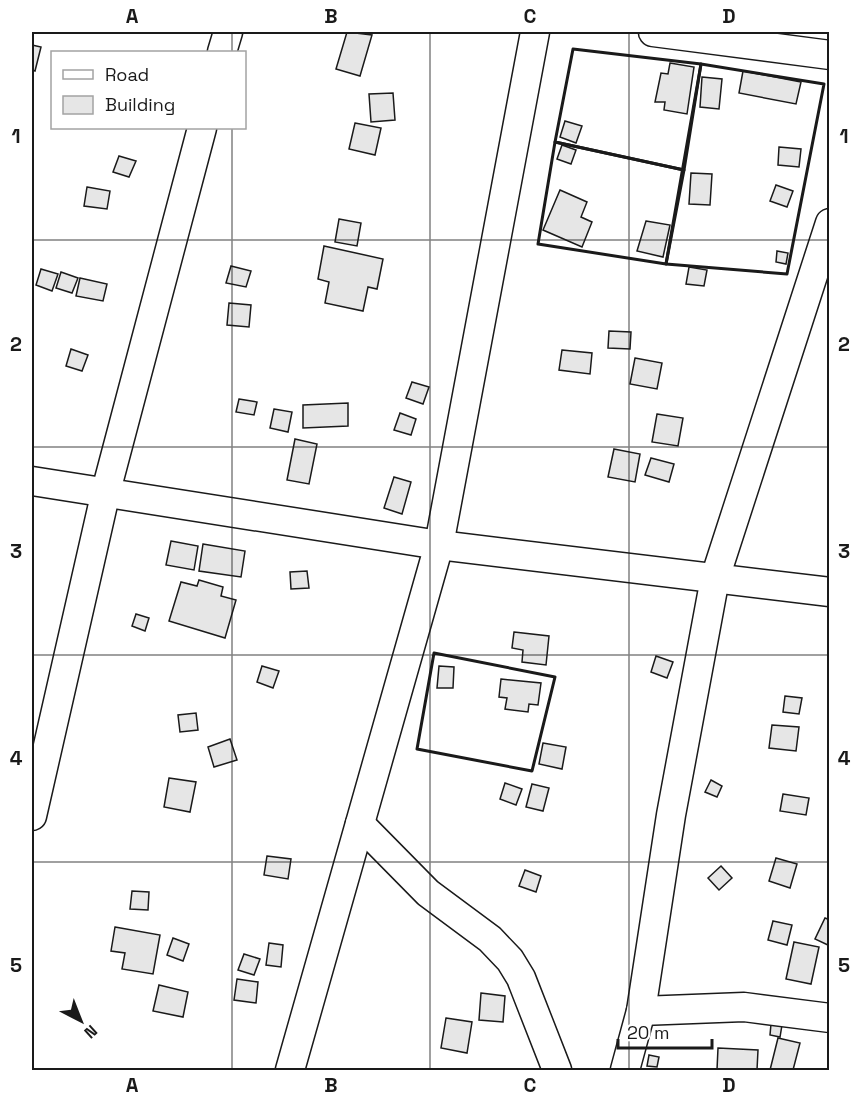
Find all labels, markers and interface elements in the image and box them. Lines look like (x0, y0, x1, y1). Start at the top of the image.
text: A (126, 3, 139, 29)
text: B (324, 3, 338, 29)
text: C (524, 3, 537, 29)
text: D (722, 3, 736, 29)
legend (51, 51, 246, 129)
text: Road (105, 63, 149, 86)
text: Building (105, 93, 175, 116)
text: 1 (11, 123, 21, 149)
text: 1 (839, 123, 849, 149)
text: 2 (10, 331, 22, 357)
text: 2 (838, 331, 850, 357)
text: 3 (10, 538, 22, 564)
text: 3 (838, 538, 850, 564)
text: 4 (10, 745, 23, 771)
text: 4 (838, 745, 851, 771)
text: 5 (10, 952, 22, 978)
text: 5 (838, 952, 850, 978)
north arrow (51, 991, 111, 1051)
scale bar (618, 1012, 712, 1050)
text: N (80, 1020, 102, 1043)
text: 20 m (627, 1021, 670, 1044)
text: A (126, 1072, 139, 1098)
text: B (324, 1072, 338, 1098)
text: C (524, 1072, 537, 1098)
text: D (722, 1072, 736, 1098)

